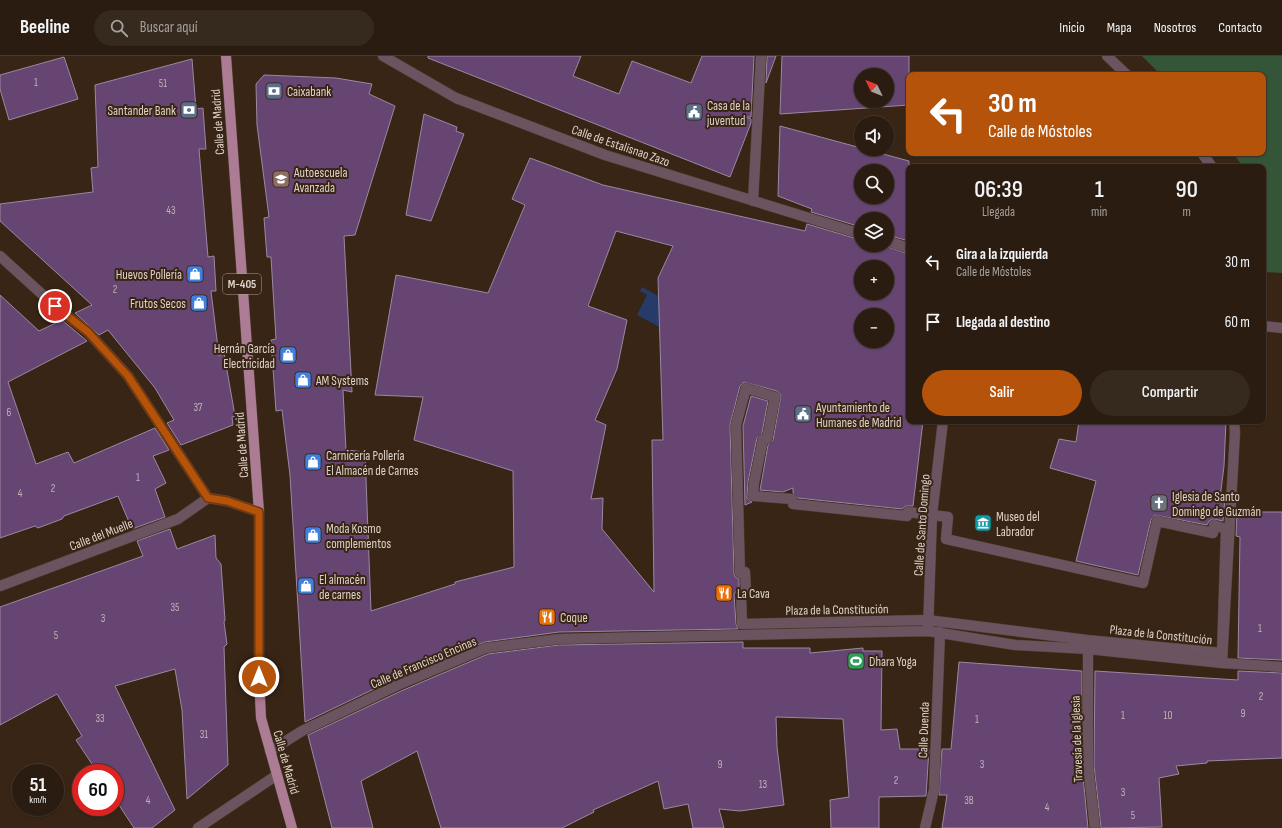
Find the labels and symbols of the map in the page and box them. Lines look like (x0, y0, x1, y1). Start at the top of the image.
north arrow (854, 68, 894, 108)
house number: 1 (34, 76, 38, 89)
house number: 51 (159, 77, 167, 90)
bank icon: Caixabank (264, 81, 284, 101)
place label: Caixabank (287, 84, 331, 100)
street label: Calle de Madrid (208, 89, 228, 155)
place label: Casa de la juventud (706, 98, 750, 129)
bank icon: Santander Bank (179, 100, 199, 120)
public building icon: Casa de la juventud (684, 102, 704, 122)
place label: Santander Bank (108, 103, 176, 119)
street label: Calle de Estalisnao Zazo (569, 122, 672, 170)
place label: Autoescuela Avanzada (293, 165, 347, 196)
school or university icon: Autoescuela Avanzada (271, 169, 291, 189)
house number: 43 (166, 204, 176, 217)
shop icon: Huevos Pollería (185, 264, 205, 284)
place label: Huevos Pollería (116, 267, 182, 283)
road number: M-405 (223, 274, 261, 294)
house number: 2 (113, 283, 118, 296)
pin (38, 289, 72, 323)
shop icon: Frutos Secos (189, 293, 209, 313)
place label: Frutos Secos (130, 296, 186, 312)
place label: Hernán García Electricidad (214, 341, 275, 372)
shop icon: Hernán García Electricidad (278, 345, 298, 365)
shop icon: AM Systems (293, 370, 313, 390)
place label: AM Systems (315, 373, 369, 389)
place label: Ayuntamiento de Humanes de Madrid (815, 400, 901, 431)
house number: 37 (193, 401, 203, 414)
public building icon: Ayuntamiento de Humanes de Madrid (793, 404, 813, 424)
house number: 6 (7, 406, 12, 419)
street label: Calle de Madrid (232, 412, 252, 478)
place label: Carnicería Pollería El Almacén de Carnes (326, 448, 419, 479)
shop icon: Carnicería Pollería El Almacén de Carnes (303, 452, 323, 472)
house number: 1 (136, 471, 140, 484)
street label: Calle de Santo Domingo (910, 474, 934, 577)
house number: 2 (51, 482, 56, 495)
house number: 4 (18, 487, 23, 500)
place label: Iglesia de Santo Domingo de Guzmán (1172, 489, 1261, 520)
church icon: Iglesia de Santo Domingo de Guzmán (1149, 493, 1169, 513)
place label: Museo del Labrador (996, 509, 1040, 540)
museum icon: Museo del Labrador (973, 513, 993, 533)
street label: Calle del Muelle (67, 515, 135, 554)
place label: Moda Kosmo complementos (326, 521, 391, 552)
shop icon: Moda Kosmo complementos (303, 525, 323, 545)
place label: El almacén de carnes (319, 572, 366, 603)
shop icon: El almacén de carnes (296, 576, 316, 596)
restaurant icon: La Cava (714, 583, 734, 603)
place label: La Cava (737, 586, 770, 602)
house number: 35 (170, 601, 180, 614)
street label: Plaza de la Constitución (785, 601, 889, 619)
restaurant icon: Coque (537, 607, 557, 627)
place label: Coque (560, 610, 588, 626)
house number: 3 (101, 612, 106, 625)
street label: Plaza de la Constitución (1109, 622, 1213, 648)
house number: 1 (1258, 622, 1262, 635)
house number: 5 (54, 629, 58, 642)
street label: Calle de Francisco Encinas (368, 633, 479, 692)
sports icon: Dhara Yoga (846, 651, 866, 671)
place label: Dhara Yoga (869, 654, 917, 670)
position arrow (238, 656, 280, 698)
house number: 2 (1259, 690, 1264, 703)
street label: Travesía de la Iglesia (1067, 695, 1087, 783)
street label: Calle Duenda (915, 702, 933, 758)
house number: 9 (1241, 707, 1246, 720)
house number: 1 (1121, 709, 1125, 722)
house number: 10 (1164, 709, 1172, 722)
house number: 33 (95, 712, 105, 725)
house number: 1 (975, 713, 979, 726)
house number: 31 (200, 728, 208, 741)
street label: Calle de Madrid (269, 729, 303, 796)
house number: 9 (718, 758, 723, 771)
house number: 3 (980, 758, 985, 771)
speed limit sign: 60 (72, 764, 124, 816)
house number: 2 (894, 774, 899, 787)
house number: 13 (759, 778, 768, 791)
house number: 3 (1121, 786, 1126, 799)
house number: 4 (146, 794, 151, 807)
house number: 3B (964, 794, 974, 807)
house number: 4 (1045, 801, 1050, 814)
house number: 5 (1131, 809, 1135, 822)

